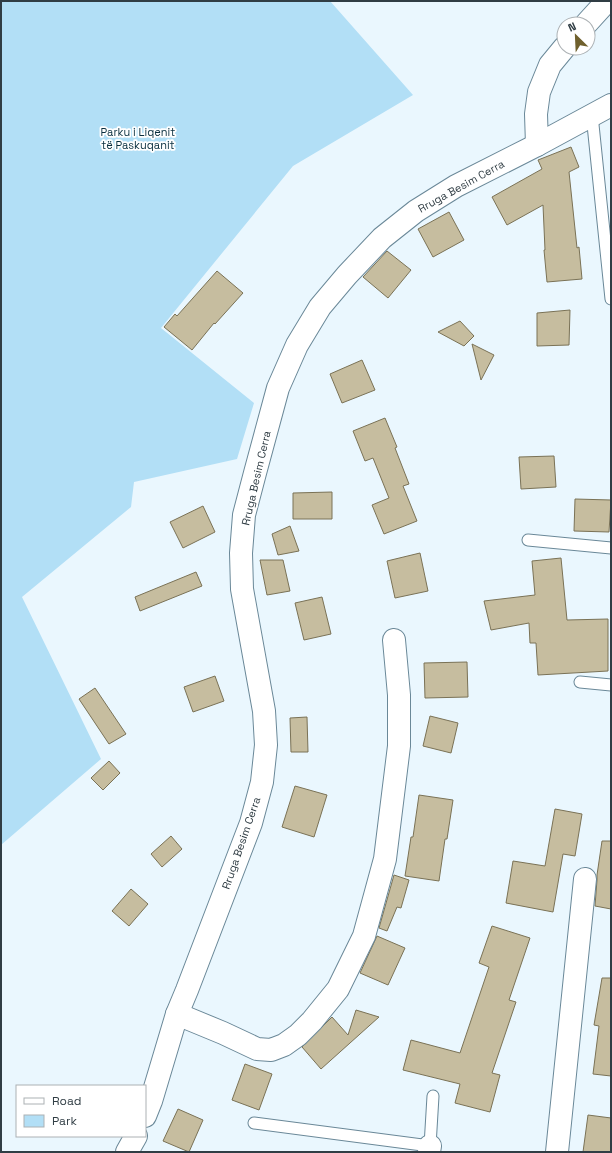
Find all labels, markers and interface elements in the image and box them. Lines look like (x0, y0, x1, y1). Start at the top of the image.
north arrow (556, 16, 596, 56)
text: N (566, 19, 578, 35)
park label: Parku i Liqenit të Paskuqanit (101, 125, 175, 152)
street label: Rruga Besim Cerra (415, 156, 507, 216)
street label: Rruga Besim Cerra (238, 429, 274, 527)
street label: Rruga Besim Cerra (219, 794, 264, 891)
legend (16, 1085, 146, 1137)
text: Road (52, 1093, 81, 1109)
text: Park (52, 1113, 77, 1129)

